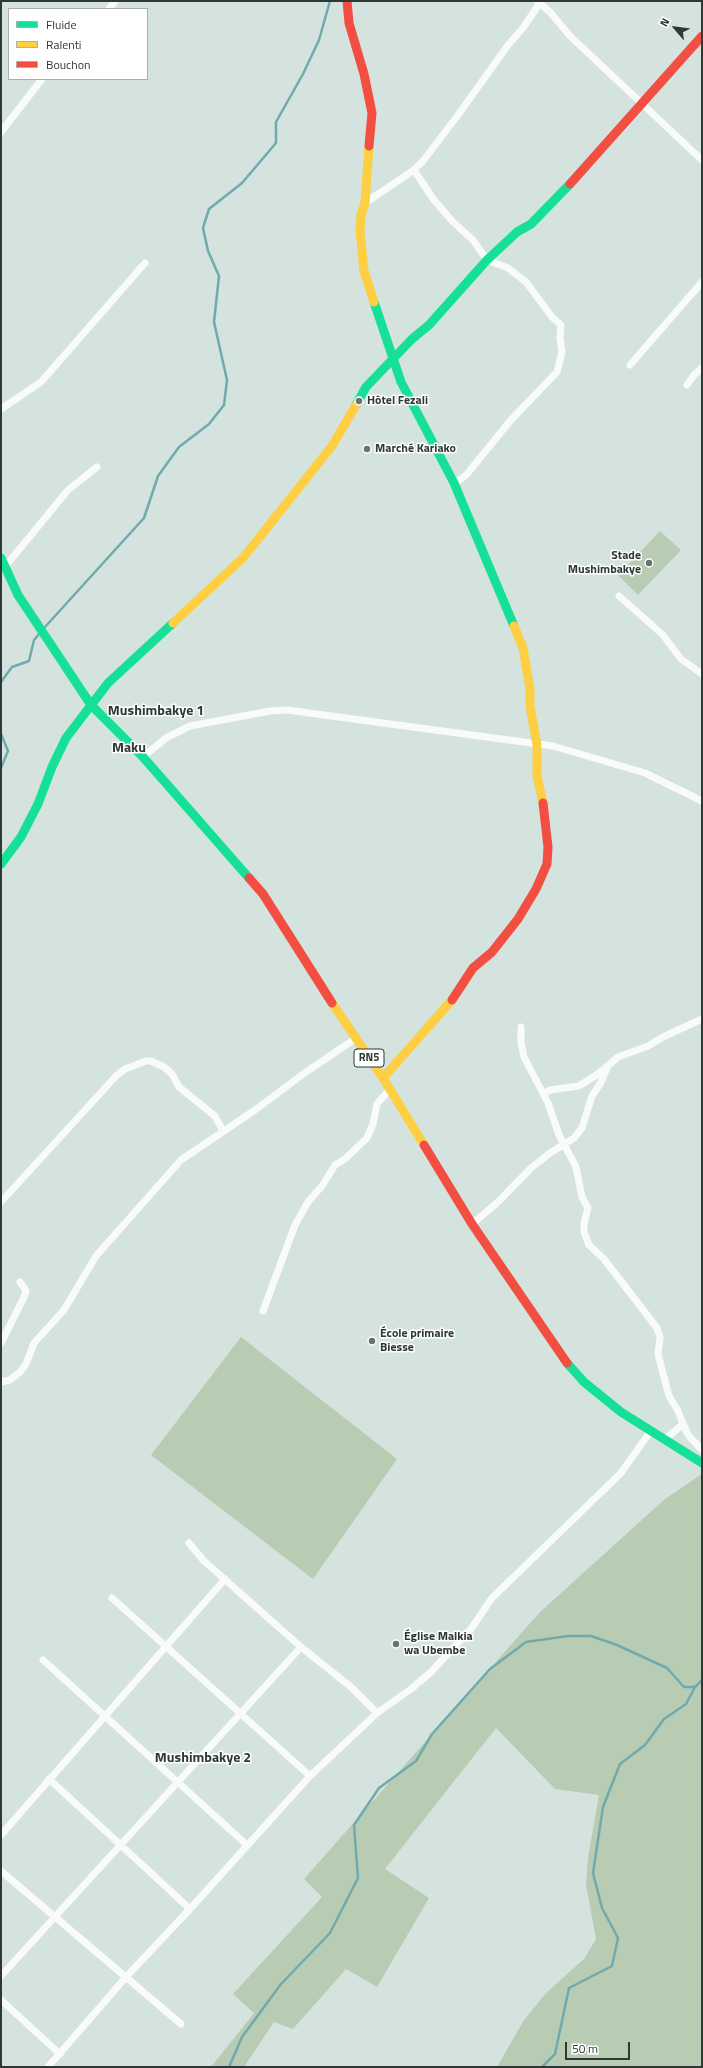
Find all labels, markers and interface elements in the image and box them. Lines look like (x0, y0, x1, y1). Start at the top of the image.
legend (8, 8, 148, 80)
north arrow (655, 8, 695, 48)
text: Fluide (46, 15, 77, 34)
text: N (656, 15, 673, 29)
text: Ralenti (46, 35, 81, 54)
text: Bouchon (46, 55, 91, 74)
place label: Hôtel Fezali (367, 394, 428, 408)
marker: Hôtel Fezali (354, 396, 364, 406)
place label: Marché Kariako (375, 442, 456, 456)
marker: Marché Kariako (362, 444, 372, 454)
place label: Stade Mushimbakye (568, 549, 641, 577)
marker: Stade Mushimbakye (644, 558, 654, 568)
district label: Mushimbakye 1 (108, 704, 204, 720)
district label: Maku (112, 741, 146, 757)
road number: RN5 (354, 1049, 384, 1067)
place label: École primaire Biesse (380, 1327, 454, 1355)
marker: École primaire Biesse (367, 1336, 377, 1346)
place label: Église Malkia wa Ubembe (404, 1630, 473, 1658)
marker: Église Malkia wa Ubembe (391, 1639, 401, 1649)
district label: Mushimbakye 2 (155, 1751, 251, 1767)
scale bar (567, 2034, 632, 2060)
text: 50 m (572, 2039, 598, 2058)

